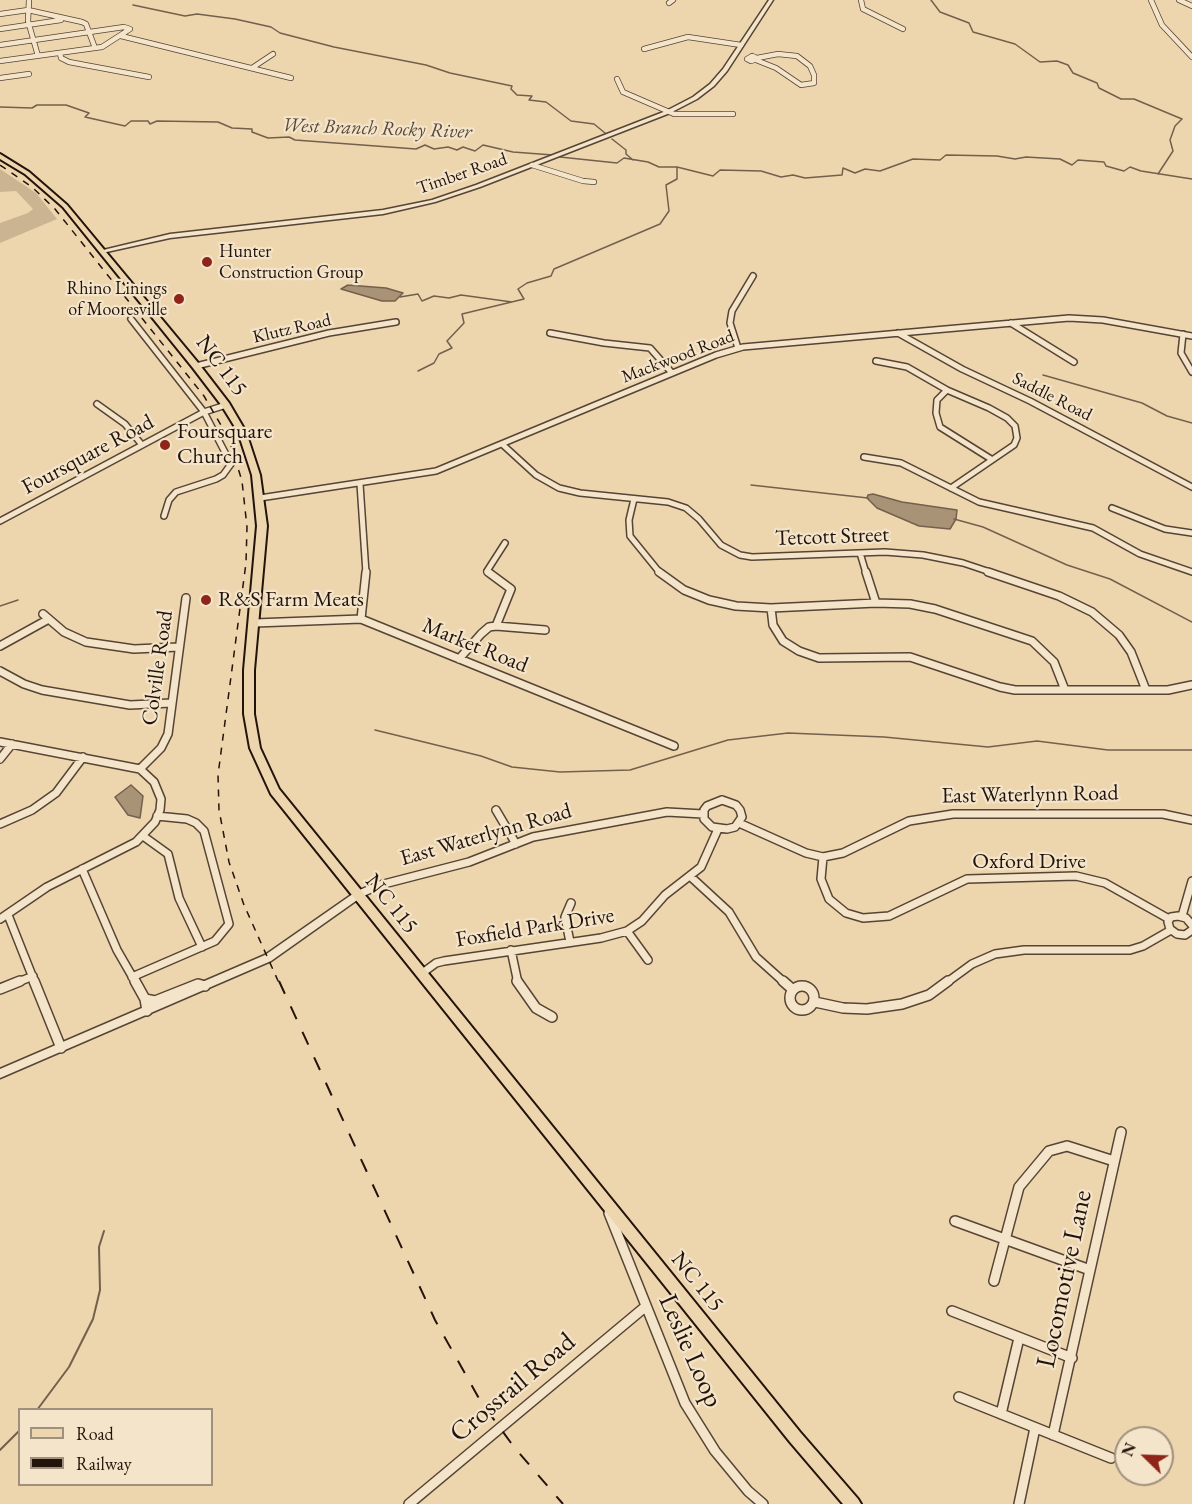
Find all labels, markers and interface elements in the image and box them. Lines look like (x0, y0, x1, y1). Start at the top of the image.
water label: West Branch Rocky River (282, 114, 472, 144)
street label: Timber Road (414, 148, 510, 200)
place label: Hunter Construction Group (219, 241, 363, 284)
marker: Hunter Construction Group (200, 255, 214, 269)
place label: Rhino Linings of Mooresville (66, 278, 167, 320)
marker: Rhino Linings of Mooresville (172, 292, 186, 306)
street label: Klutz Road (251, 310, 333, 348)
street label: Mackwood Road (619, 326, 737, 388)
street label: NC 115 (190, 330, 252, 402)
street label: Saddle Road (1009, 368, 1095, 426)
street label: Foursquare Road (17, 409, 159, 501)
place label: Foursquare Church (177, 419, 272, 470)
marker: Foursquare Church (158, 438, 172, 452)
street label: Tetcott Street (775, 522, 889, 552)
place label: R&S Farm Meats (218, 587, 364, 613)
marker: R&S Farm Meats (199, 593, 213, 607)
street label: Colville Road (137, 609, 179, 727)
street label: Market Road (418, 613, 532, 679)
street label: East Waterlynn Road (941, 780, 1119, 810)
street label: East Waterlynn Road (397, 798, 575, 872)
street label: Oxford Drive (972, 849, 1086, 875)
street label: NC 115 (359, 869, 423, 939)
street label: Foxfield Park Drive (454, 902, 616, 954)
street label: Locomotive Lane (1030, 1187, 1100, 1371)
street label: NC 115 (665, 1247, 729, 1317)
street label: Leslie Loop (651, 1289, 729, 1413)
street label: Crossrail Road (444, 1326, 582, 1450)
legend (18, 1408, 213, 1486)
text: Road (76, 1422, 114, 1445)
north arrow (1114, 1426, 1174, 1486)
text: N (1117, 1439, 1141, 1460)
text: Railway (76, 1452, 132, 1475)

